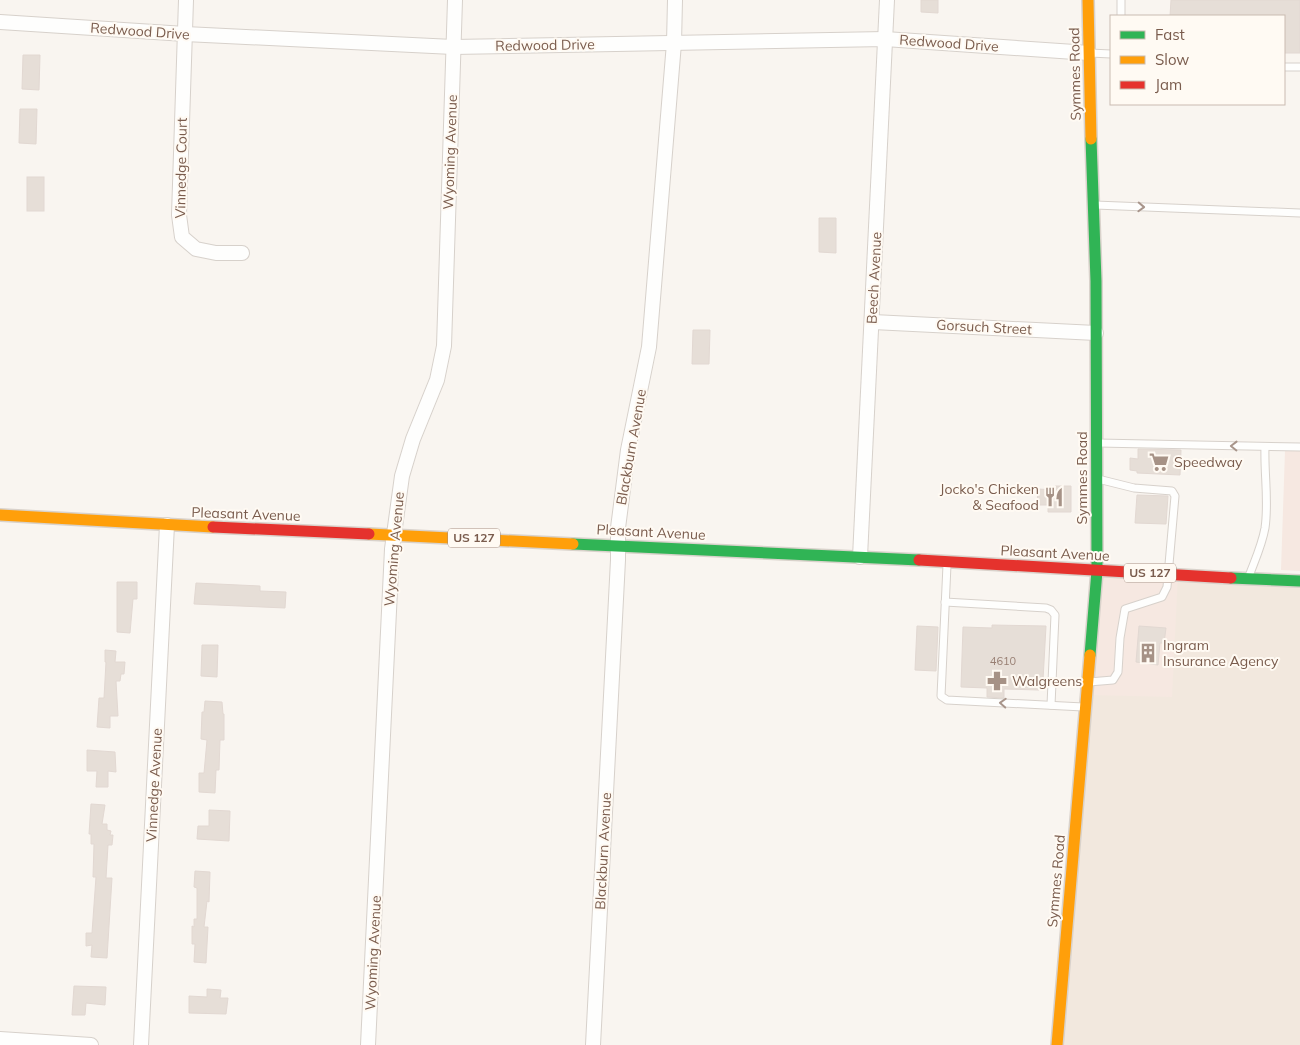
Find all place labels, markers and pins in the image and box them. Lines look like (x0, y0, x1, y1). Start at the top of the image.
supermarket icon: Speedway (1148, 451, 1170, 473)
place label: Speedway (1174, 453, 1243, 471)
place label: Jocko's Chicken & Seafood (940, 480, 1039, 514)
restaurant icon: Jocko's Chicken & Seafood (1043, 486, 1065, 508)
place label: Ingram Insurance Agency (1163, 636, 1279, 670)
building icon: Ingram Insurance Agency (1137, 642, 1159, 664)
pharmacy icon: Walgreens (986, 670, 1008, 692)
place label: Walgreens (1012, 672, 1082, 690)

